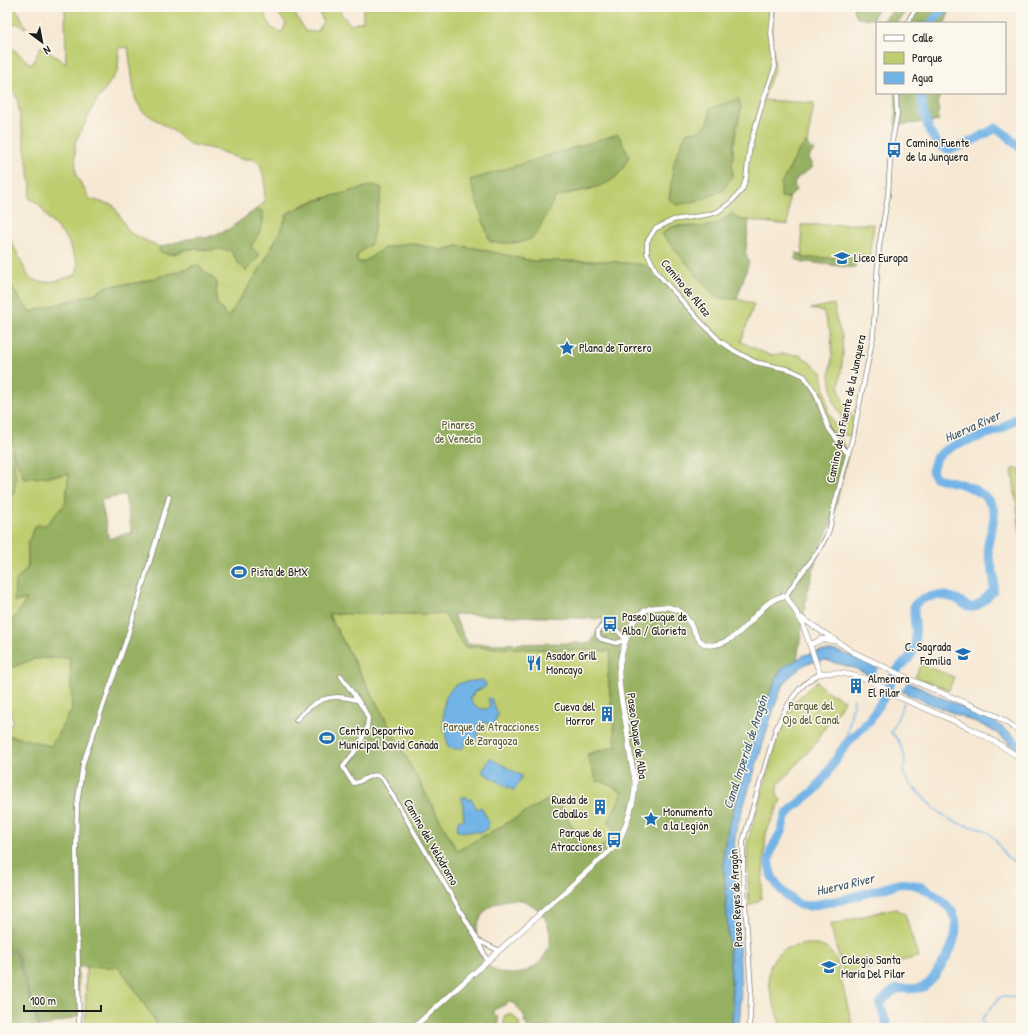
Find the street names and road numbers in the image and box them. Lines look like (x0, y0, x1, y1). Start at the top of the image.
street label: Camino de Alfaz (657, 255, 716, 320)
street label: Camino de la Fuente de la Junquera (821, 333, 870, 485)
street label: Paseo Duque de Alba (623, 692, 652, 780)
street label: Camino del Velódromo (400, 795, 463, 888)
street label: Paseo Reyes de Aragón (724, 849, 747, 947)

